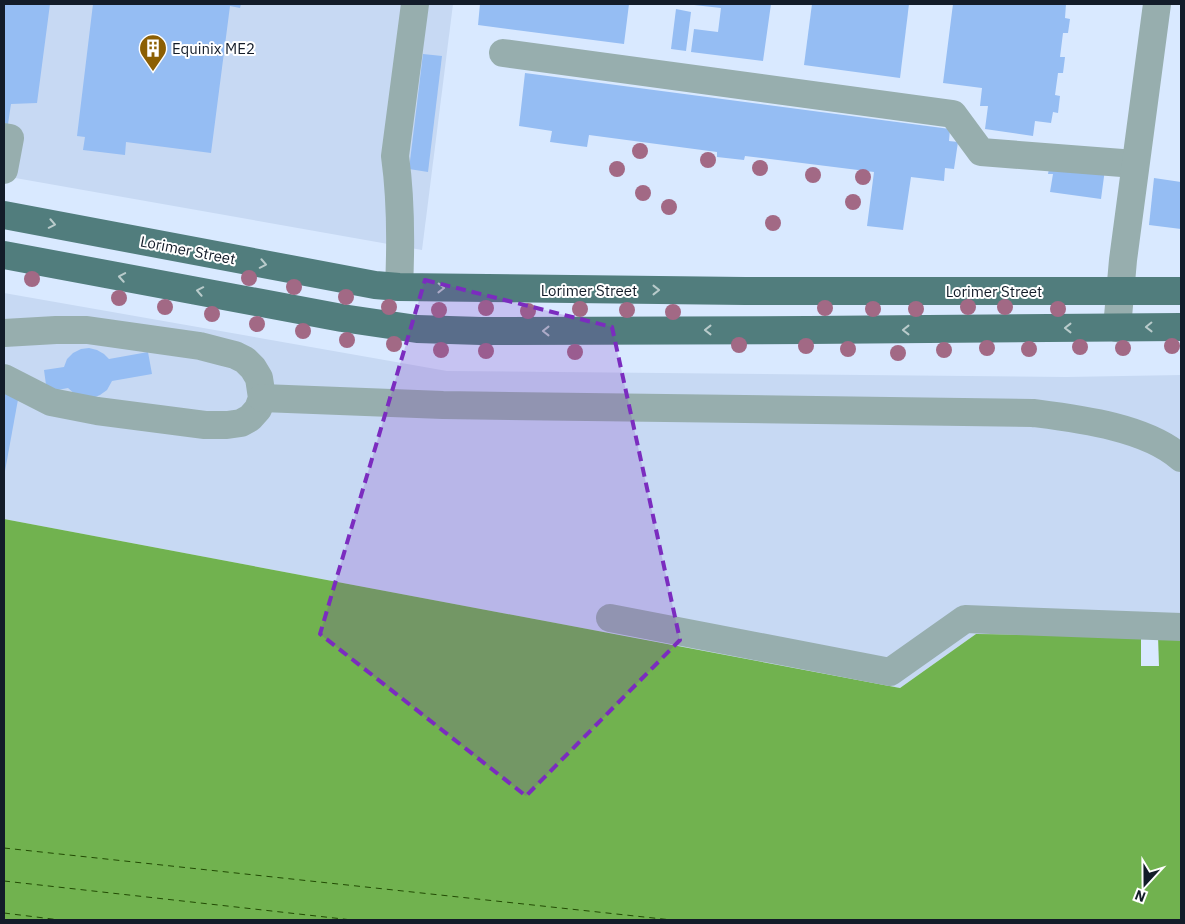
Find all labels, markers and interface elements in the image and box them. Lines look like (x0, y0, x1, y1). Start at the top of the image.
building icon: Equinix ME2 (138, 33, 168, 72)
place label: Equinix ME2 (172, 39, 255, 58)
one-way arrow (47, 219, 56, 229)
street label: Lorimer Street (139, 231, 237, 269)
one-way arrow (259, 258, 267, 268)
one-way arrow (118, 273, 127, 283)
street label: Lorimer Street (541, 281, 637, 300)
street label: Lorimer Street (946, 282, 1042, 301)
one-way arrow (438, 283, 445, 293)
one-way arrow (652, 285, 660, 295)
one-way arrow (195, 287, 204, 297)
one-way arrow (1145, 322, 1153, 333)
one-way arrow (1064, 323, 1072, 333)
one-way arrow (704, 325, 712, 335)
one-way arrow (902, 325, 910, 335)
one-way arrow (542, 326, 550, 336)
north arrow (1120, 859, 1170, 909)
text: N (1132, 886, 1148, 906)

